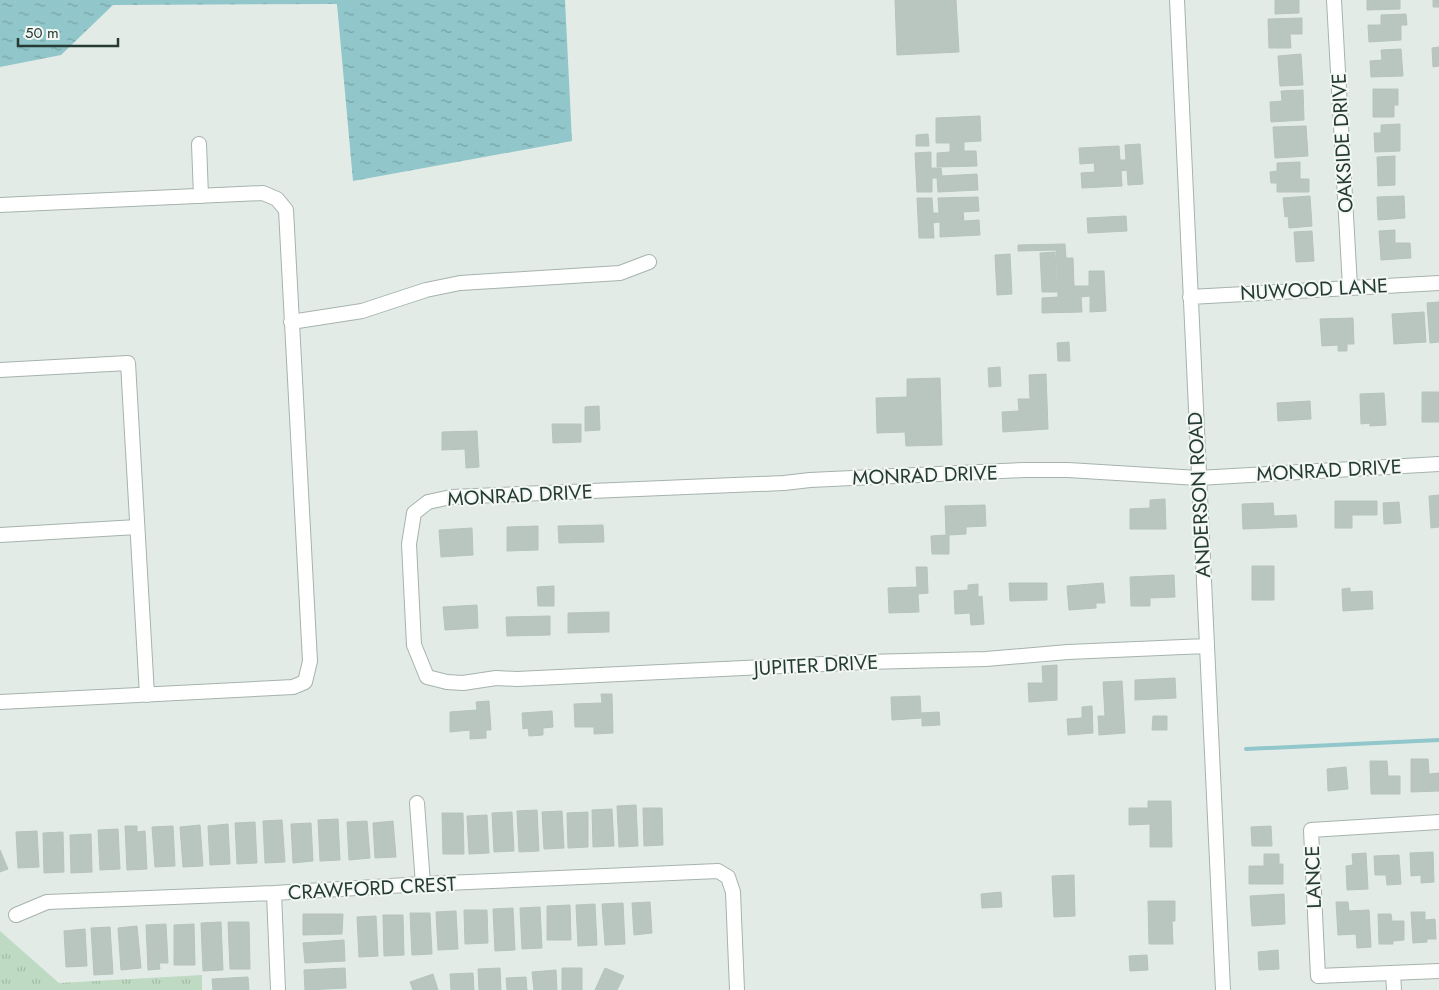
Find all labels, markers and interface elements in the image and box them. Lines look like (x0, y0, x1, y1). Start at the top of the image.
scale bar (18, 15, 118, 47)
text: 50 m (25, 22, 59, 44)
street label: OAKSIDE DRIVE (1324, 72, 1361, 214)
street label: NUWOOD LANE (1239, 271, 1389, 308)
street label: ANDERSON ROAD (1181, 411, 1218, 579)
street label: MONRAD DRIVE (1256, 452, 1402, 489)
street label: MONRAD DRIVE (852, 458, 998, 493)
street label: MONRAD DRIVE (447, 477, 593, 514)
street label: JUPITER DRIVE (750, 648, 879, 683)
street label: LANCE (1298, 845, 1329, 909)
street label: CRAWFORD CREST (287, 870, 458, 907)

